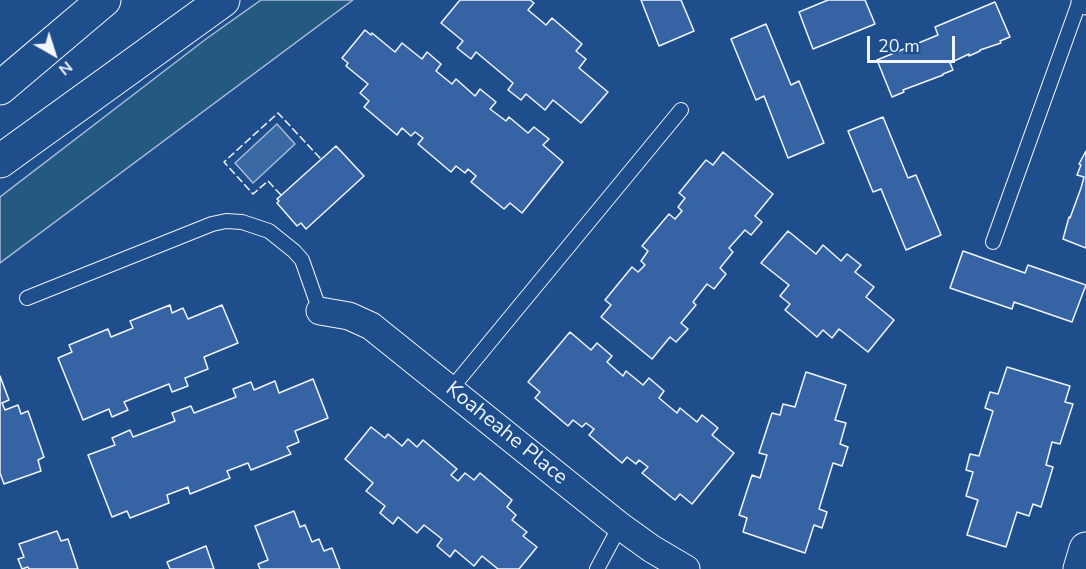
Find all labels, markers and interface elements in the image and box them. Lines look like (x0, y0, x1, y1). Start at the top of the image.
north arrow (24, 24, 84, 84)
scale bar (870, 24, 958, 62)
text: 20 m (878, 34, 920, 58)
text: N (54, 56, 77, 80)
street label: Koaheahe Place (440, 377, 572, 491)

